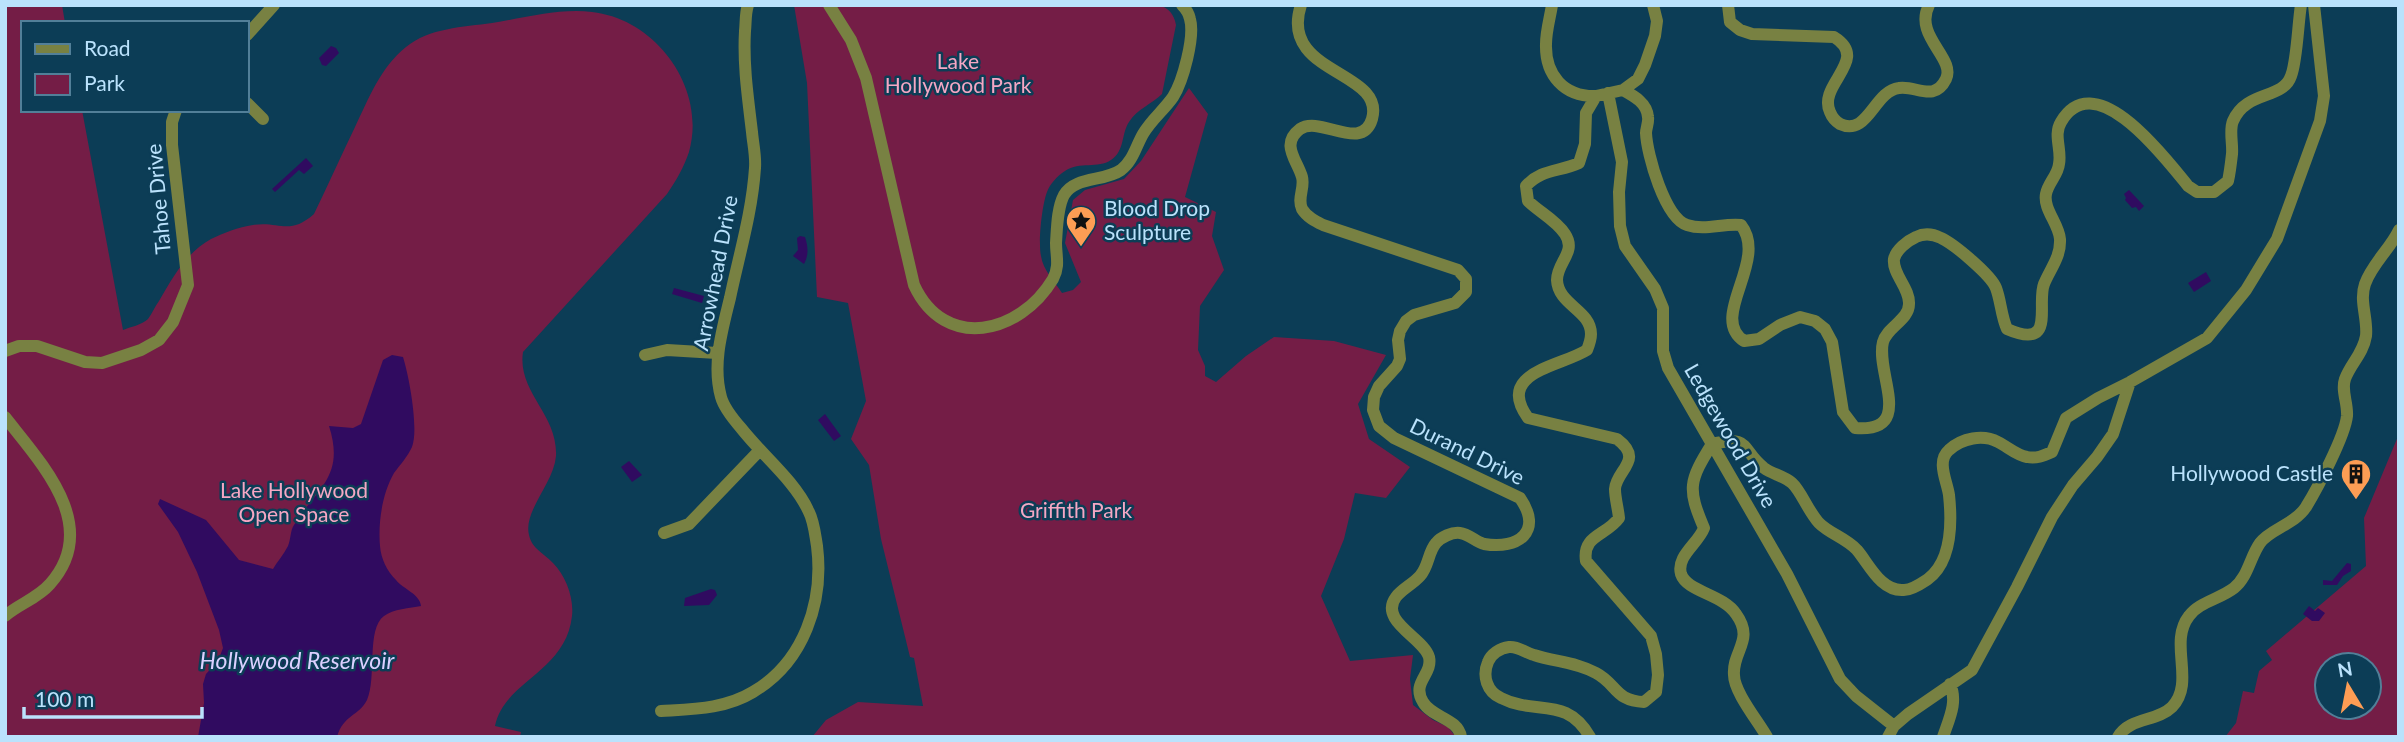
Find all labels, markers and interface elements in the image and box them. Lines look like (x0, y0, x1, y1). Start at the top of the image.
legend (21, 21, 248, 112)
text: Road (84, 35, 131, 60)
park label: Lake Hollywood Park (885, 48, 1032, 97)
text: Park (84, 70, 125, 95)
street label: Tahoe Drive (140, 143, 175, 255)
street label: Arrowhead Drive (687, 193, 742, 353)
place label: Blood Drop Sculpture (1104, 195, 1210, 244)
place icon: Blood Drop Sculpture (1064, 204, 1098, 248)
street label: Ledgewood Drive (1680, 359, 1783, 512)
street label: Durand Drive (1406, 412, 1529, 489)
building icon: Hollywood Castle (2339, 457, 2373, 501)
place label: Hollywood Castle (2170, 460, 2333, 485)
park label: Lake Hollywood Open Space (220, 477, 368, 526)
park label: Griffith Park (1020, 497, 1132, 522)
water label: Hollywood Reservoir (200, 646, 396, 674)
north arrow (2313, 651, 2383, 721)
text: N (2336, 656, 2354, 681)
scale bar (24, 676, 203, 720)
text: 100 m (35, 686, 94, 711)

